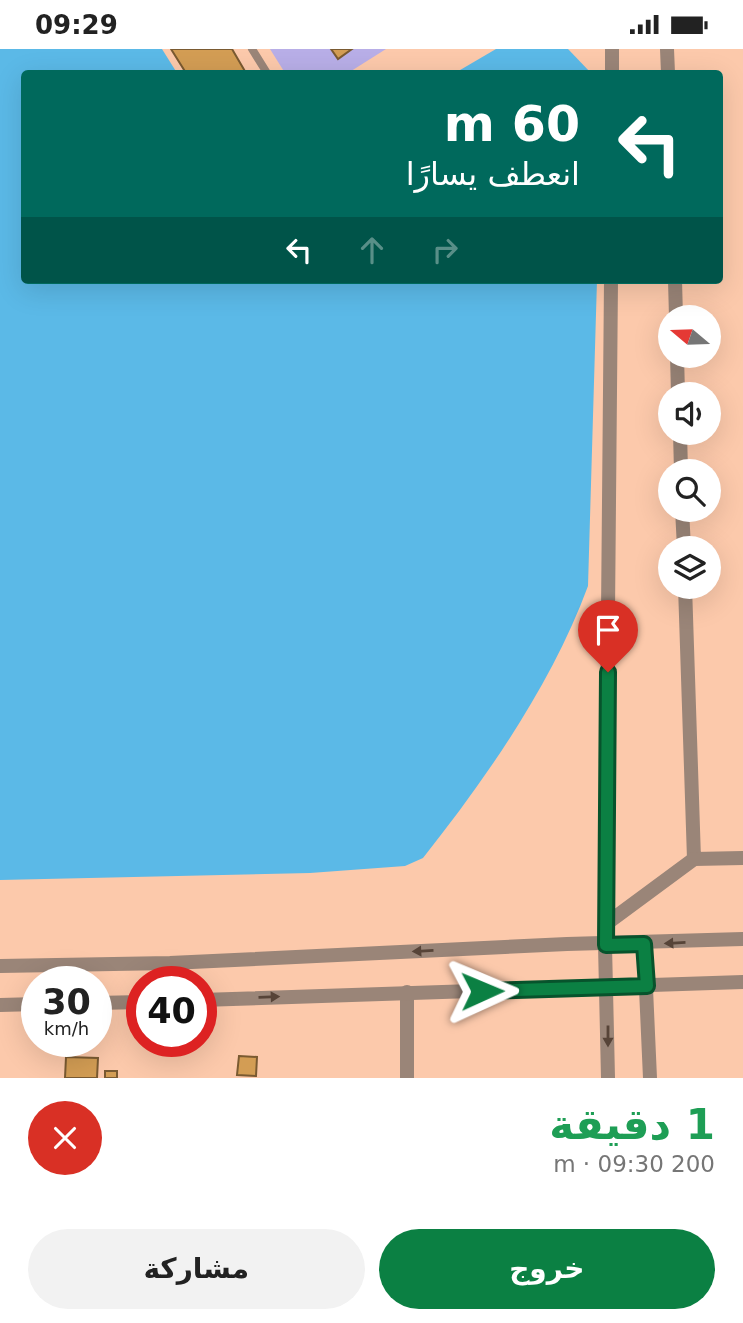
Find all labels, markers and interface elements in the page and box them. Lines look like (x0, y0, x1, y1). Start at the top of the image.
text: 09:29 (35, 10, 118, 40)
text: 60 m (444, 96, 580, 153)
icon: left (604, 98, 695, 189)
text: انعطف يسارًا (406, 155, 580, 193)
icon: left (280, 231, 318, 269)
icon: ahead (353, 231, 391, 269)
icon: right (426, 231, 464, 269)
north arrow (658, 305, 721, 367)
map controls (658, 305, 721, 599)
button: sound (658, 382, 721, 445)
button: search (658, 459, 721, 522)
button: layers (658, 536, 721, 599)
pin (578, 600, 638, 672)
icon: arrive (589, 611, 627, 649)
one-way arrow (664, 937, 686, 948)
one-way arrow (412, 945, 434, 956)
position arrow (445, 954, 519, 1028)
speed limit sign: 40 (126, 966, 217, 1057)
text: 30 (42, 982, 91, 1022)
one-way arrow (259, 992, 281, 1003)
text: km/h (44, 1018, 89, 1039)
one-way arrow (602, 1025, 614, 1047)
text: 1 دقيقة (549, 1100, 715, 1149)
button: close (28, 1101, 102, 1175)
text: 200 m · 09:30 (553, 1151, 715, 1177)
button: مشاركة (28, 1229, 365, 1309)
button: خروج (379, 1229, 715, 1309)

